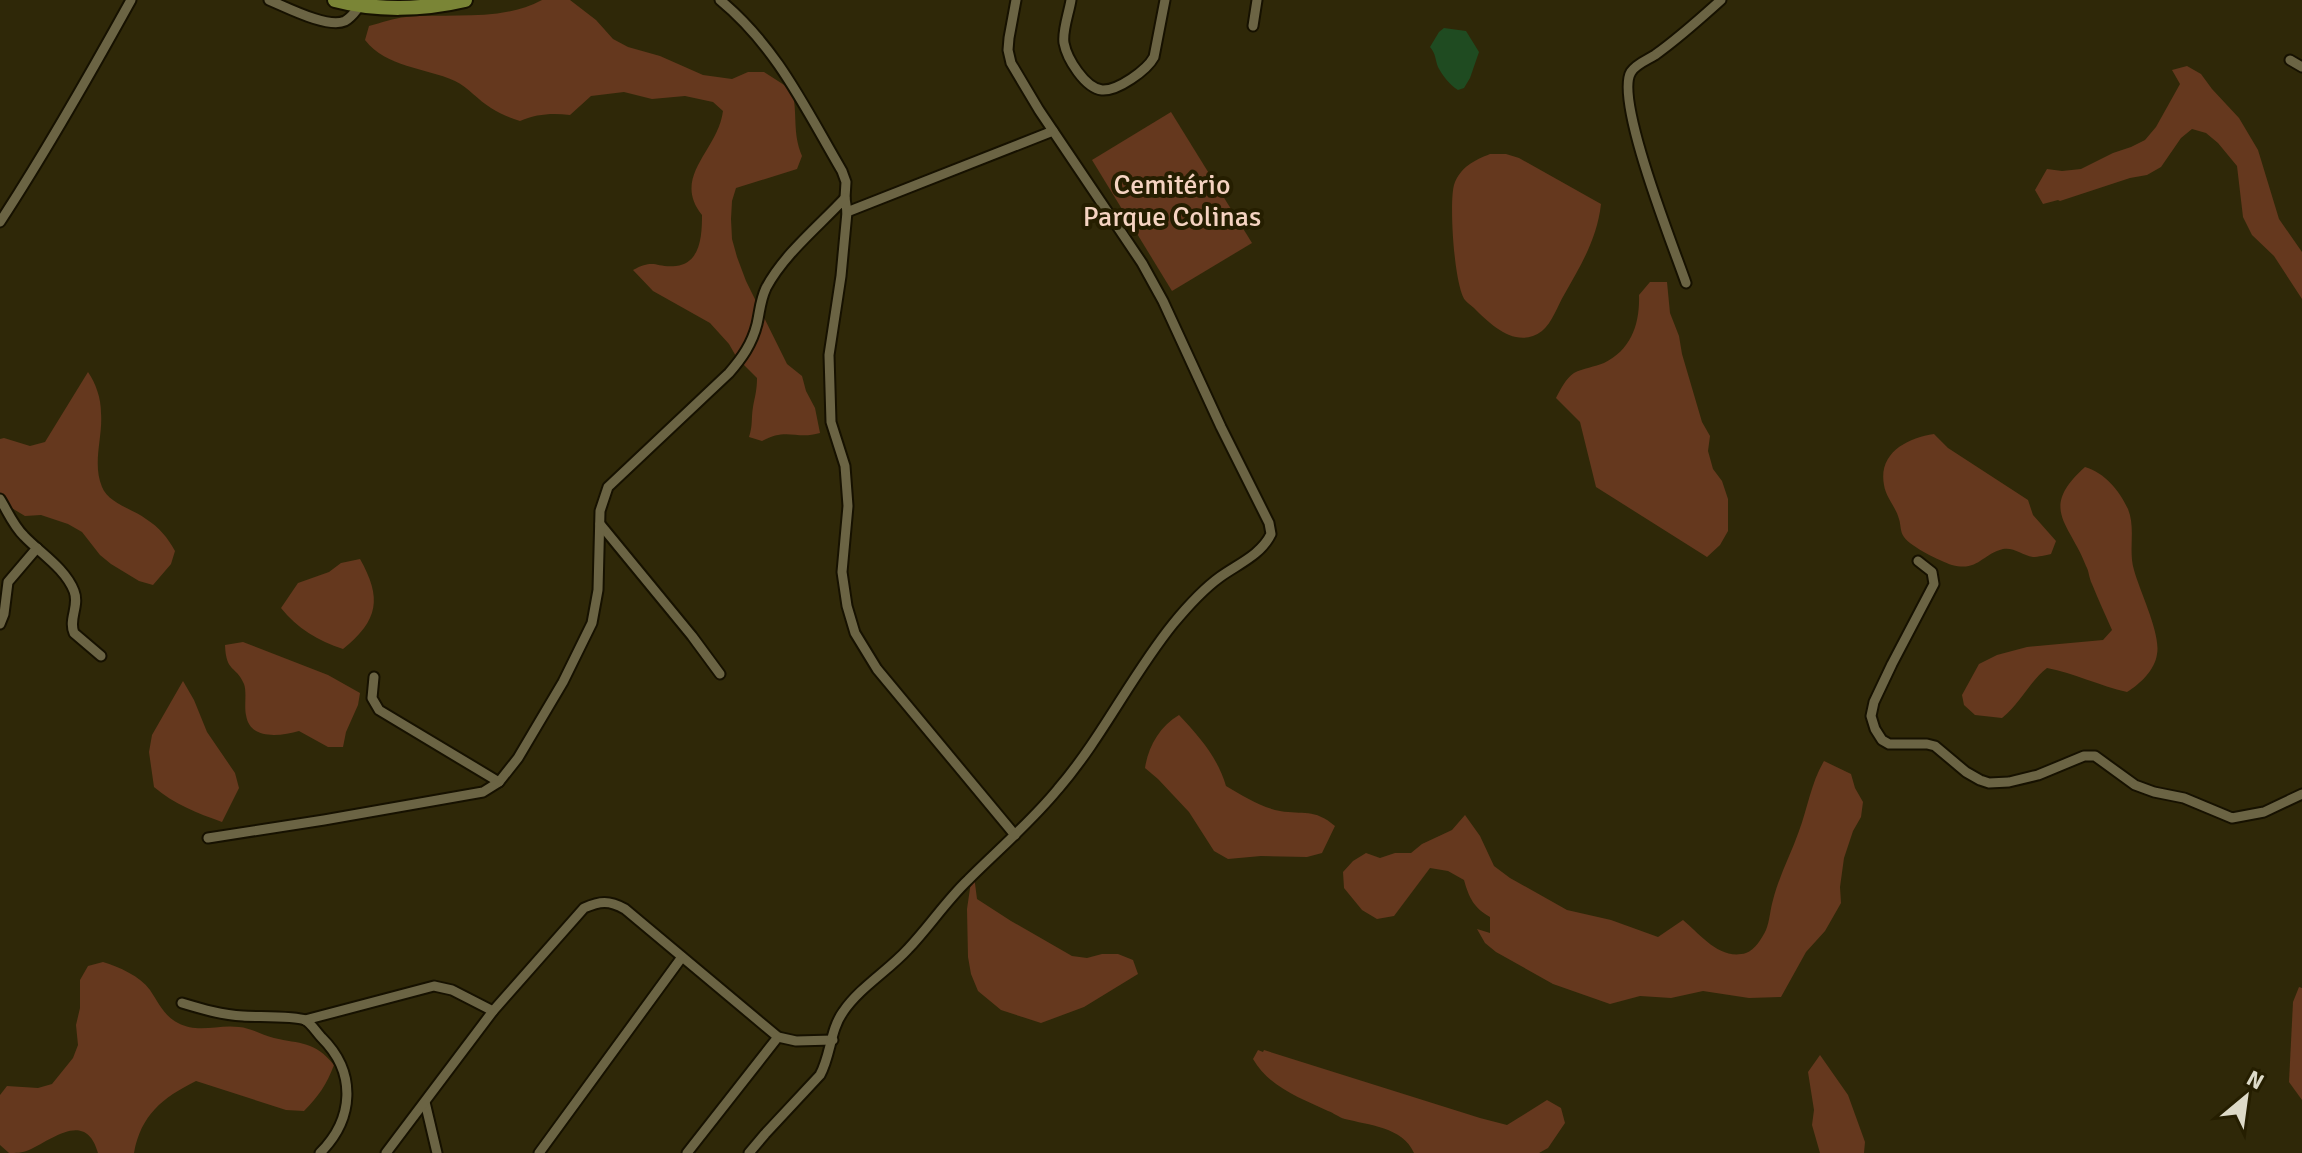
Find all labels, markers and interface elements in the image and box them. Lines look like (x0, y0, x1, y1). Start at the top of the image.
park label: Cemitério Parque Colinas (1083, 168, 1261, 234)
north arrow (2206, 1057, 2286, 1137)
text: N (2242, 1064, 2269, 1095)

